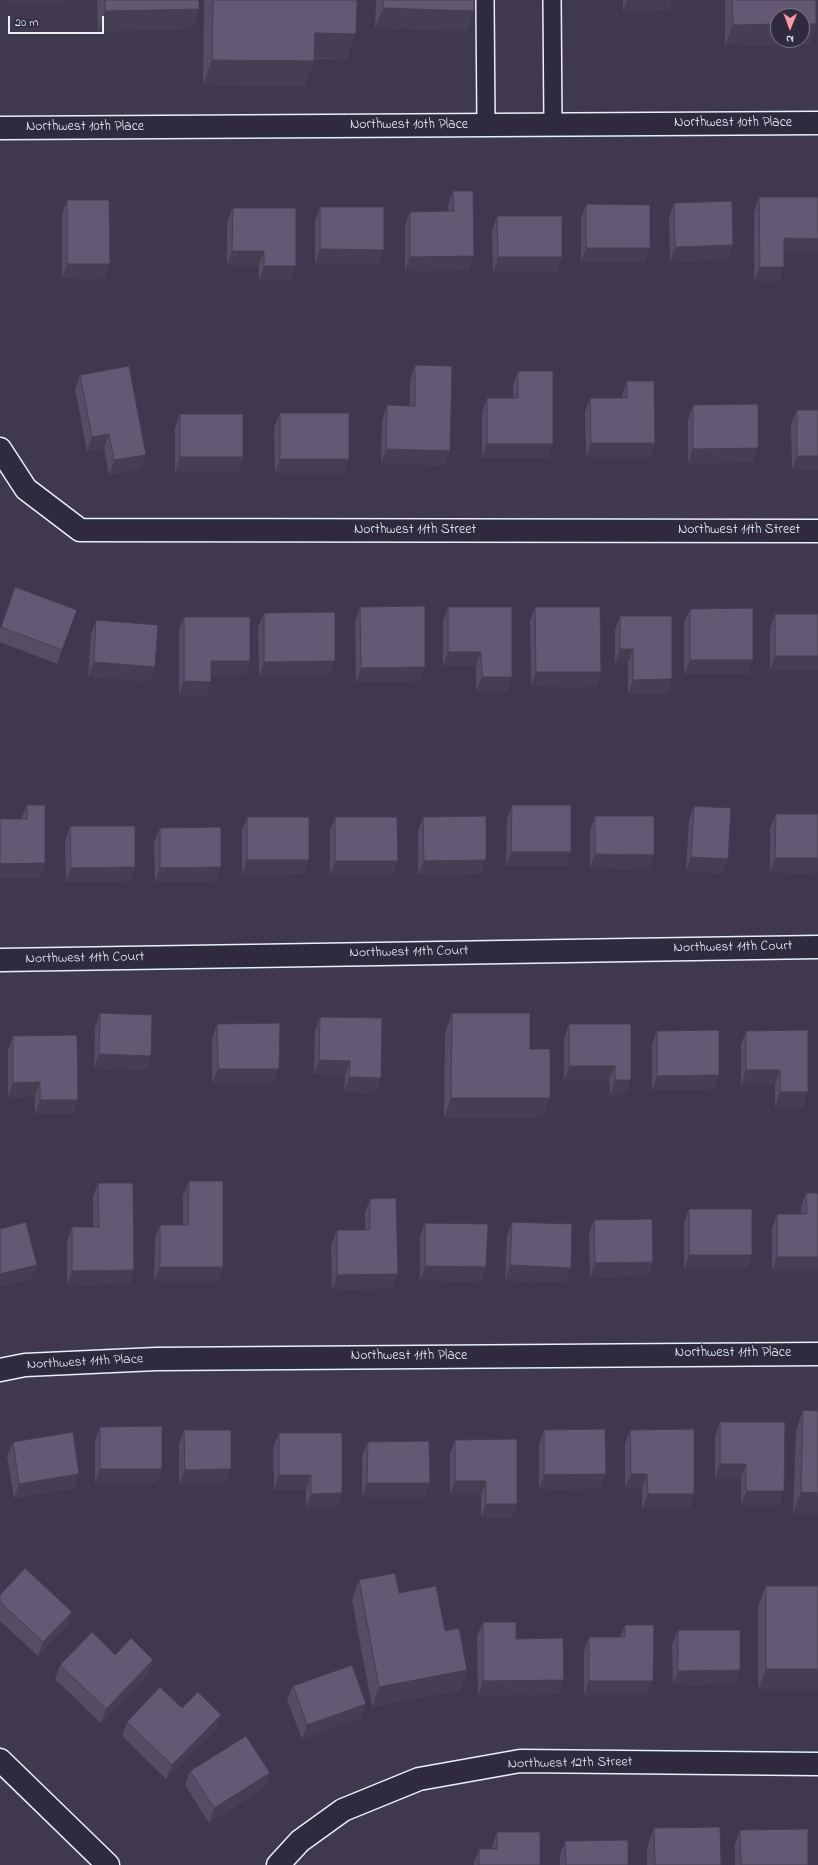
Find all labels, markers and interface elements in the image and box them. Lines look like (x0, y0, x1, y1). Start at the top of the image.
scale bar (10, 8, 106, 34)
north arrow (770, 8, 810, 48)
text: 20 m (15, 14, 38, 32)
text: N (786, 31, 794, 47)
street label: Northwest 10th Place (674, 116, 792, 132)
street label: Northwest 10th Place (350, 118, 468, 134)
street label: Northwest 10th Place (26, 120, 144, 136)
street label: Northwest 11th Street (354, 523, 476, 539)
street label: Northwest 11th Street (678, 523, 800, 539)
street label: Northwest 11th Court (673, 939, 793, 957)
street label: Northwest 11th Court (349, 944, 469, 962)
street label: Northwest 11th Court (25, 950, 145, 968)
street label: Northwest 11th Place (675, 1346, 791, 1362)
street label: Northwest 11th Place (351, 1349, 467, 1365)
street label: Northwest 11th Place (26, 1352, 144, 1374)
street label: Northwest 12th Street (507, 1755, 633, 1773)

